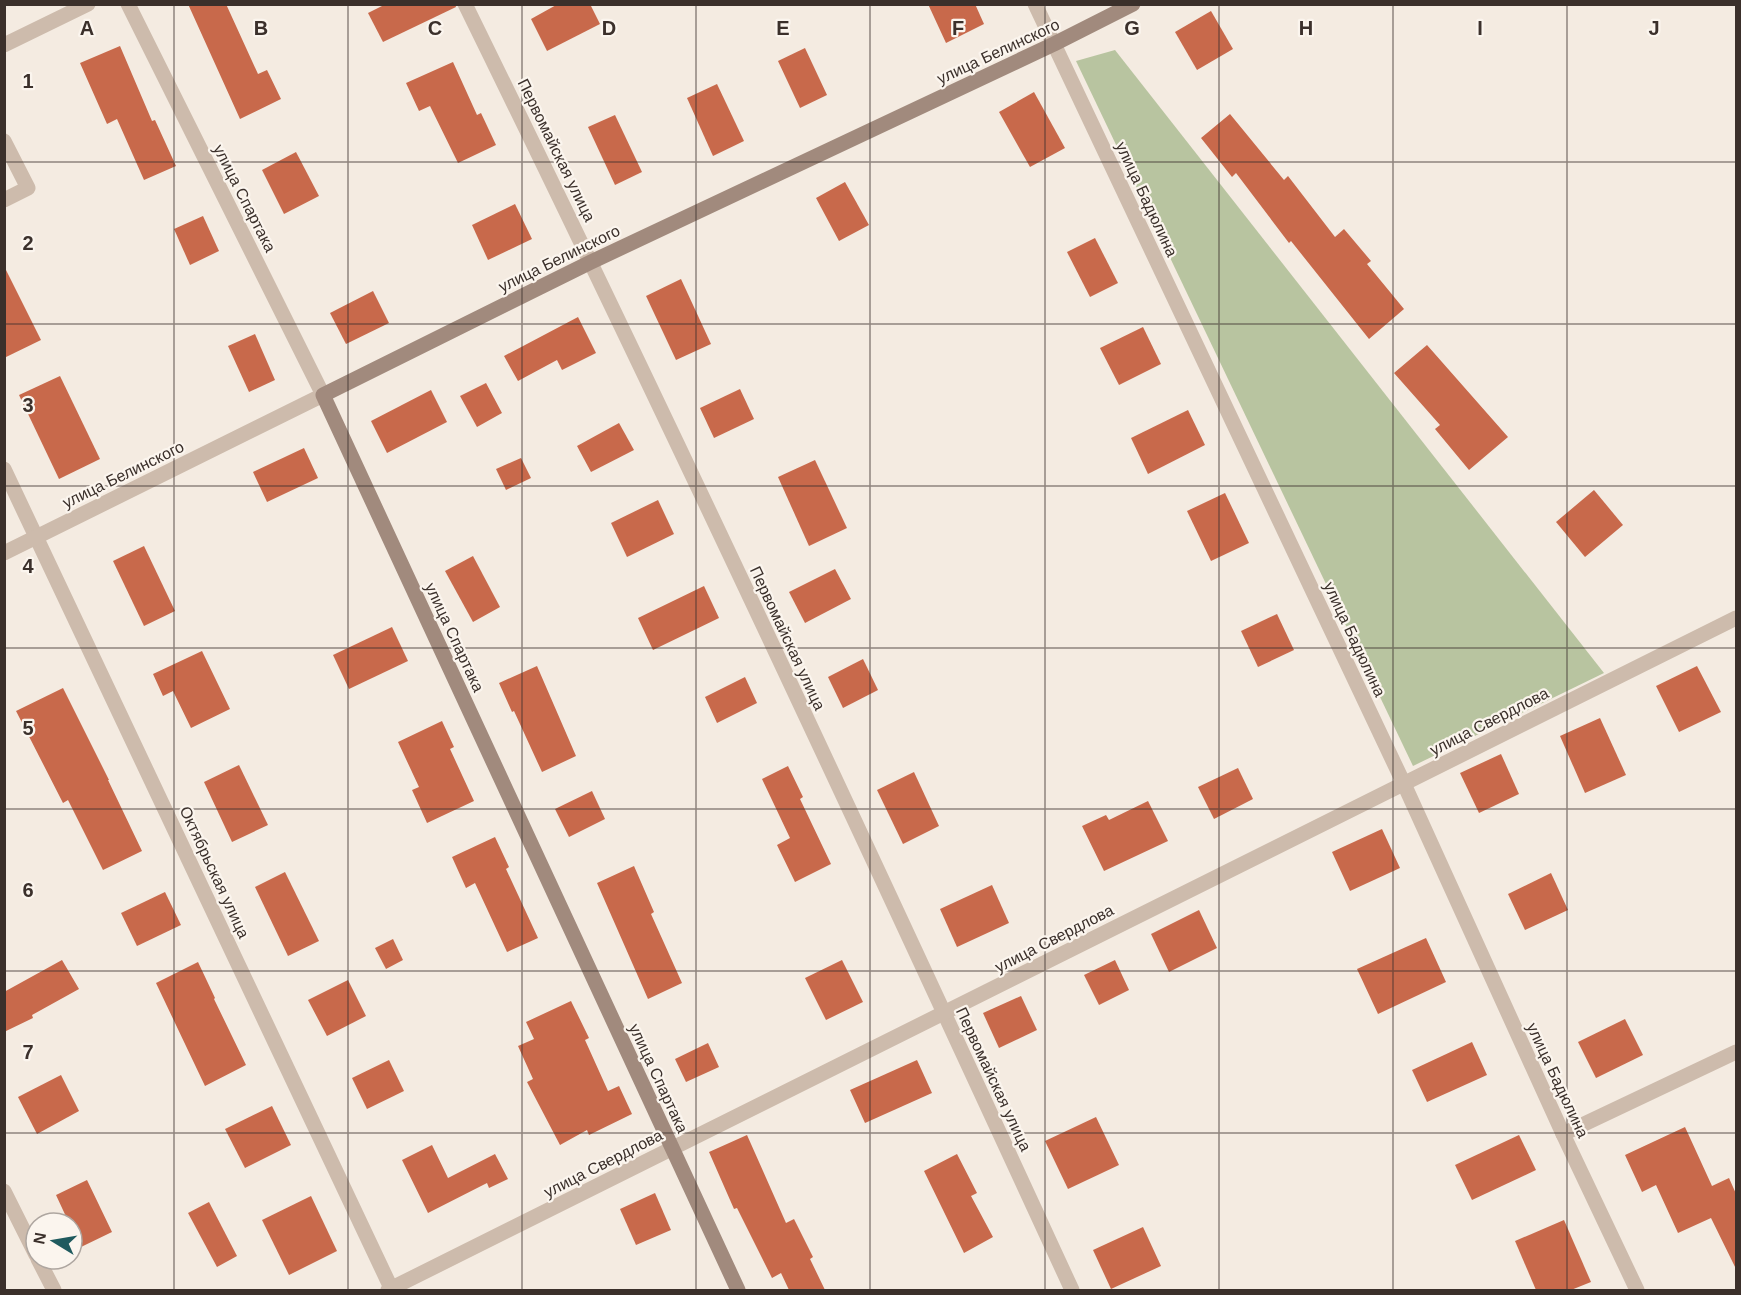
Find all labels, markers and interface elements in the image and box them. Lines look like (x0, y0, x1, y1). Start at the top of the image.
street label: улица Белинского (934, 16, 1062, 87)
text: A (80, 17, 94, 39)
text: B (254, 17, 268, 39)
text: C (428, 17, 442, 39)
text: D (602, 17, 616, 39)
text: E (776, 17, 790, 39)
text: F (952, 17, 964, 39)
text: G (1124, 17, 1140, 39)
text: H (1299, 17, 1313, 39)
text: I (1477, 17, 1483, 39)
text: J (1648, 17, 1660, 39)
text: 1 (22, 70, 34, 92)
street label: Первомайская улица (515, 76, 599, 224)
street label: улица Бадюлина (1112, 139, 1181, 259)
street label: улица Спартака (210, 142, 279, 255)
street label: улица Белинского (496, 222, 623, 295)
text: 2 (22, 232, 34, 254)
text: 3 (22, 394, 34, 416)
street label: улица Белинского (60, 438, 187, 511)
text: 4 (22, 555, 34, 577)
street label: Первомайская улица (747, 564, 828, 713)
street label: улица Бадюлина (1320, 579, 1389, 699)
street label: улица Спартака (422, 580, 487, 695)
street label: улица Свердлова (1427, 684, 1551, 759)
text: 5 (22, 717, 34, 739)
street label: Октябрьская улица (177, 804, 253, 941)
text: 6 (22, 879, 34, 901)
street label: улица Свердлова (992, 901, 1116, 976)
street label: Первомайская улица (953, 1005, 1034, 1154)
street label: улица Бадюлина (1523, 1020, 1592, 1140)
street label: улица Спартака (626, 1021, 691, 1136)
text: 7 (22, 1041, 34, 1063)
street label: улица Свердлова (541, 1126, 665, 1201)
north arrow (24, 1211, 84, 1271)
text: N (30, 1231, 49, 1246)

